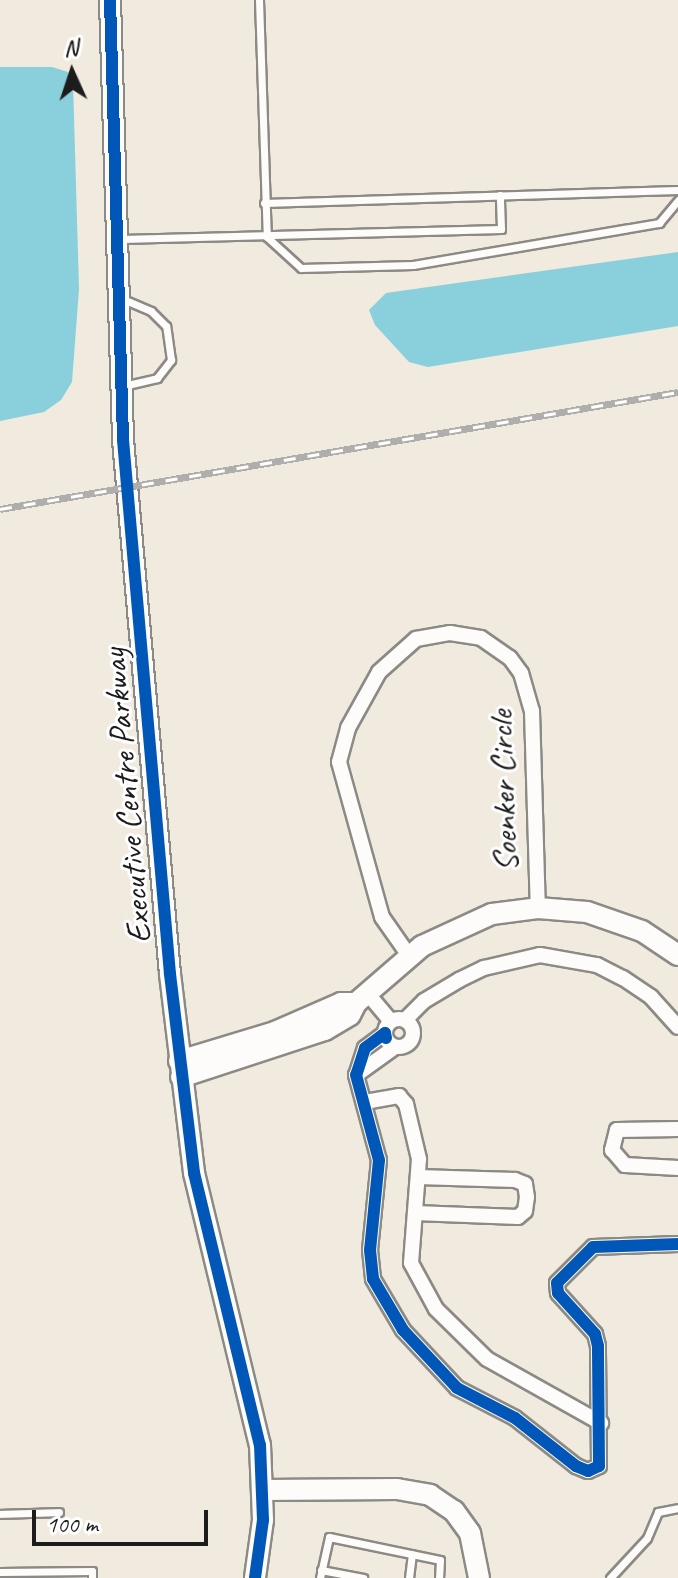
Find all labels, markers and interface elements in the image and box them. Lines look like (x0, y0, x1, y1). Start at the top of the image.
north arrow (32, 32, 112, 112)
text: N (63, 34, 78, 62)
street label: Executive Centre Parkway (93, 647, 159, 945)
street label: Soenker Circle (480, 709, 526, 873)
scale bar (36, 1494, 212, 1544)
text: 100 m (46, 1509, 98, 1539)

